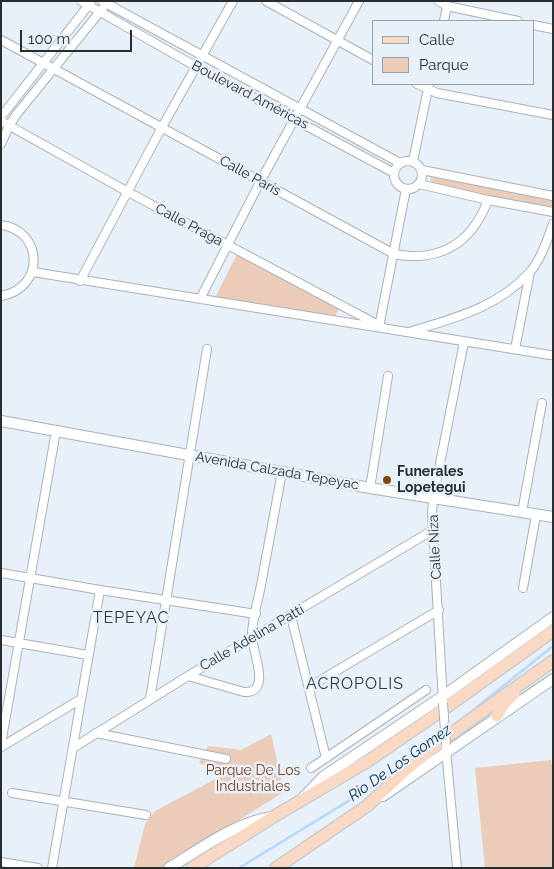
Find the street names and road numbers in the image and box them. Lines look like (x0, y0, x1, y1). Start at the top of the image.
street label: Boulevard Américas (189, 57, 311, 133)
street label: Calle París (216, 152, 284, 200)
street label: Calle Praga (152, 200, 226, 250)
street label: Avenida Calzada Tepeyac (194, 448, 360, 494)
street label: Calle Niza (425, 514, 445, 580)
street label: Calle Adelina Patti (197, 601, 307, 675)

